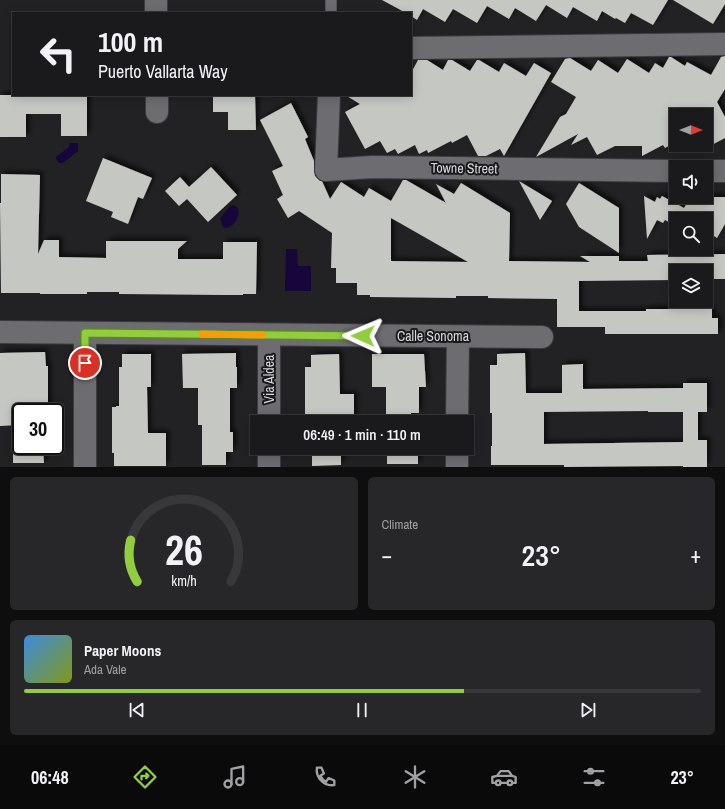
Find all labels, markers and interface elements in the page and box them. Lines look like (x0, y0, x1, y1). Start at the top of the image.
text: 100 m (98, 23, 163, 61)
icon: left (32, 28, 84, 80)
text: Puerto Vallarta Way (98, 59, 228, 84)
north arrow (669, 108, 713, 152)
map controls (669, 108, 713, 308)
street label: Towne Street (430, 158, 498, 178)
button: sound (669, 160, 713, 204)
button: search (669, 212, 713, 256)
button: layers (669, 264, 713, 308)
position arrow (342, 315, 384, 357)
street label: Calle Sonoma (397, 327, 470, 345)
pin (68, 346, 102, 380)
icon: arrive (74, 352, 96, 374)
street label: Via Aldea (260, 354, 278, 403)
speed limit sign: 30 (12, 403, 64, 455)
text: 06:49 · 1 min · 110 m (303, 424, 421, 445)
text: Climate (382, 516, 418, 533)
text: 26 (165, 521, 203, 577)
text: 23° (522, 535, 561, 575)
text: − (382, 540, 392, 570)
text: + (690, 540, 701, 570)
text: km/h (171, 570, 196, 589)
text: Paper Moons (84, 640, 161, 661)
text: Ada Vale (84, 661, 126, 678)
icon: previous (126, 699, 148, 721)
icon: pause (351, 699, 373, 721)
icon: next (577, 699, 599, 721)
icon: directions (131, 763, 159, 791)
icon: music (221, 763, 249, 791)
icon: phone (311, 763, 339, 791)
icon: climate (401, 763, 429, 791)
icon: car (490, 763, 518, 791)
icon: filters (580, 763, 608, 791)
text: 06:48 (31, 765, 69, 790)
text: 23° (670, 765, 694, 790)

